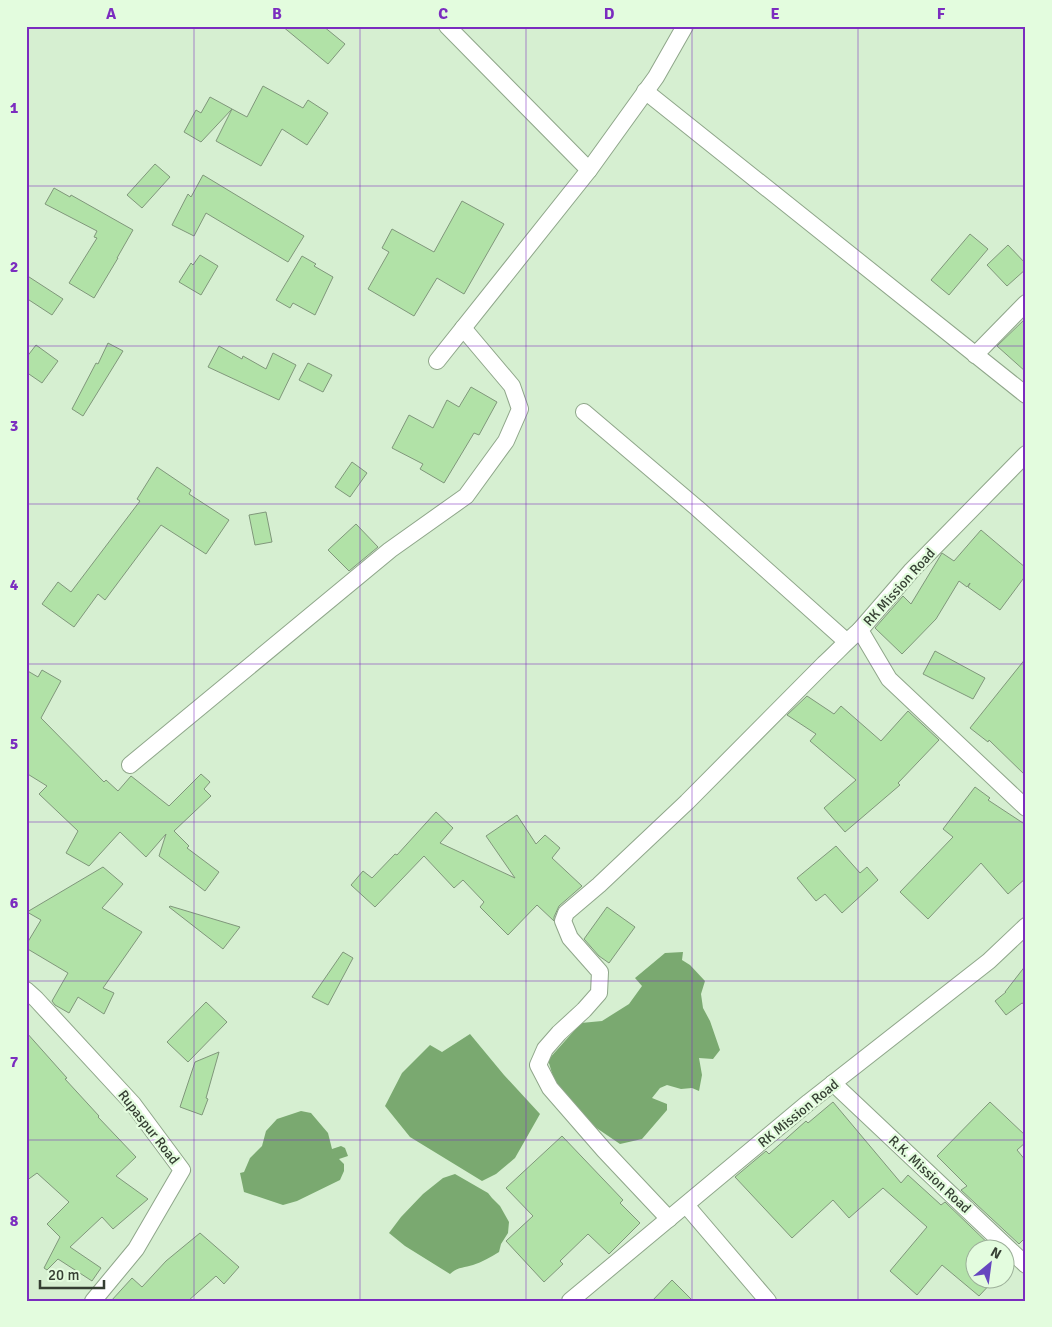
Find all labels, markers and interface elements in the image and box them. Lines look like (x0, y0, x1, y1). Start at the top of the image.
text: A (106, 4, 117, 24)
text: B (272, 4, 282, 24)
text: C (438, 4, 448, 24)
text: D (604, 4, 615, 24)
text: E (770, 4, 780, 24)
text: F (937, 4, 946, 24)
text: 1 (10, 98, 19, 118)
text: 2 (10, 257, 18, 277)
text: 3 (10, 416, 18, 436)
street label: RK Mission Road (860, 545, 939, 630)
text: 4 (10, 575, 19, 595)
text: 5 (10, 734, 18, 754)
text: 6 (10, 893, 19, 913)
text: 7 (10, 1052, 19, 1072)
street label: RK Mission Road (755, 1076, 842, 1151)
street label: Rupaspur Road (114, 1087, 183, 1168)
street label: R.K. Mission Road (885, 1132, 974, 1217)
text: 8 (10, 1211, 19, 1231)
north arrow (964, 1240, 1014, 1290)
text: N (988, 1243, 1004, 1263)
scale bar (40, 1257, 104, 1289)
text: 20 m (48, 1266, 79, 1284)

